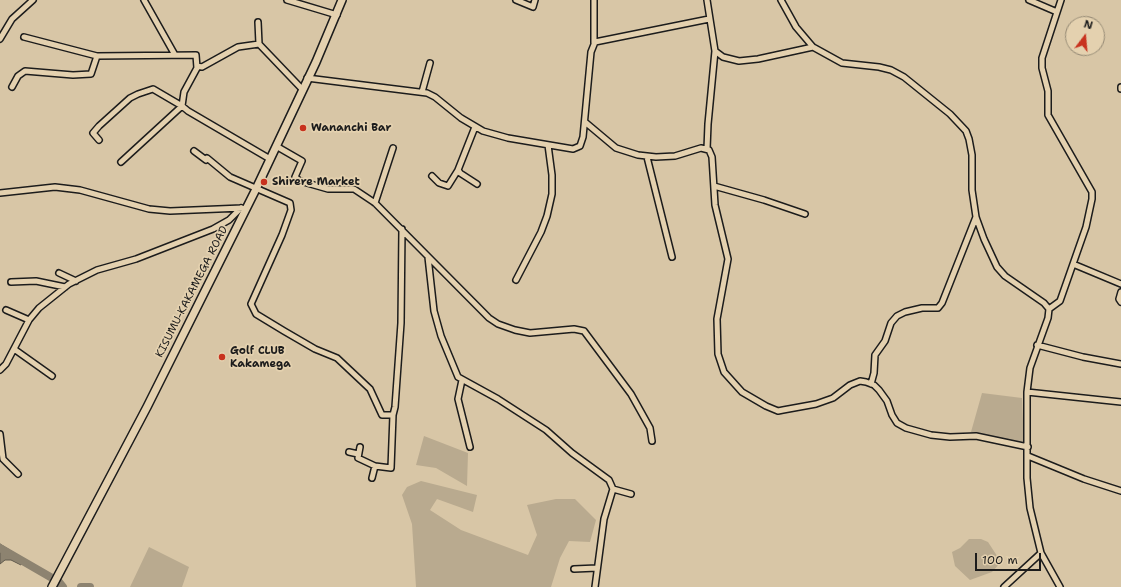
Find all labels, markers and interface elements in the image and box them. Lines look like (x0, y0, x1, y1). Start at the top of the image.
north arrow (1065, 16, 1105, 56)
text: N (1082, 17, 1094, 33)
place label: Wananchi Bar (311, 121, 391, 135)
marker: Wananchi Bar (298, 123, 308, 133)
place label: Shirere Market (272, 175, 360, 189)
marker: Shirere Market (259, 177, 269, 187)
street label: KISUMU-KAKAMEGA ROAD (153, 224, 231, 360)
place label: Golf CLUB Kakamega (230, 344, 291, 370)
marker: Golf CLUB Kakamega (217, 352, 227, 362)
scale bar (977, 545, 1043, 571)
text: 100 m (982, 552, 1018, 568)

